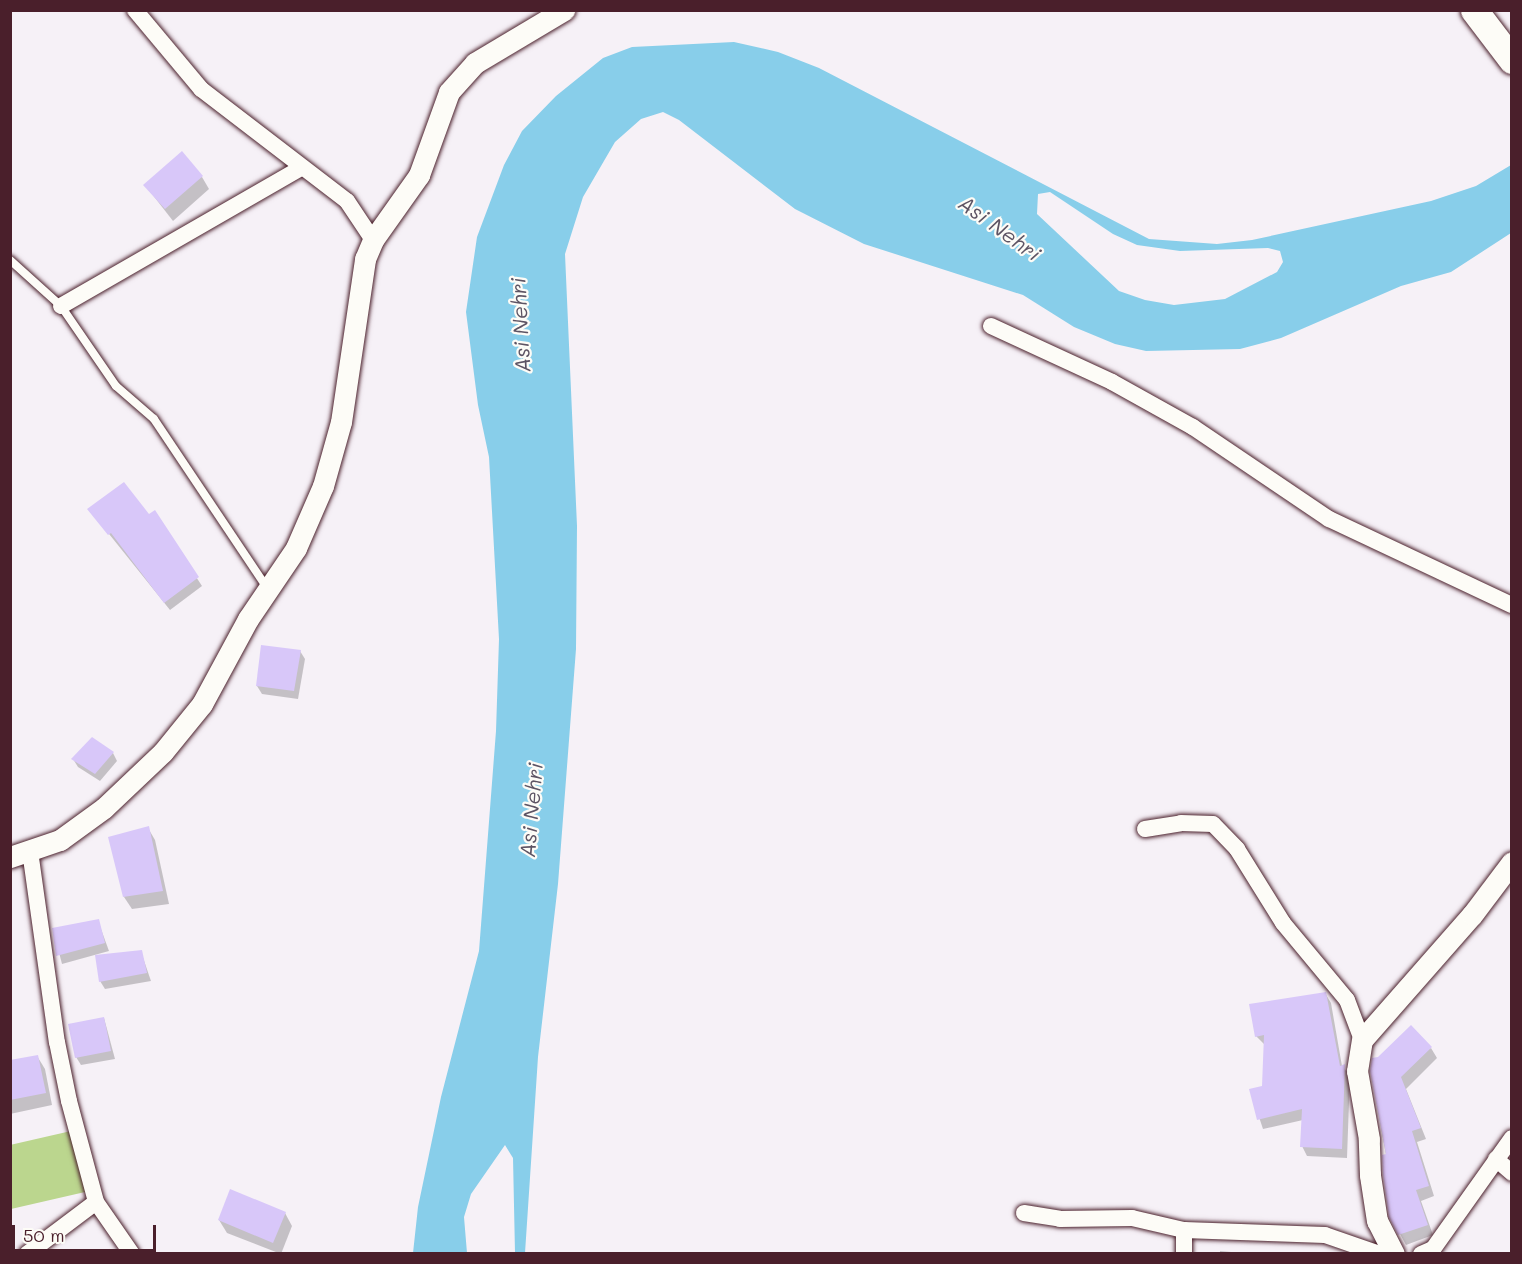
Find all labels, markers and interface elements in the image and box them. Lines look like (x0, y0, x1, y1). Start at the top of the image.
water label: Asi Nehri (954, 190, 1046, 266)
water label: Asi Nehri (505, 277, 535, 373)
water label: Asi Nehri (514, 761, 548, 859)
scale bar (15, 1213, 159, 1251)
text: 50 m (23, 1223, 65, 1247)

